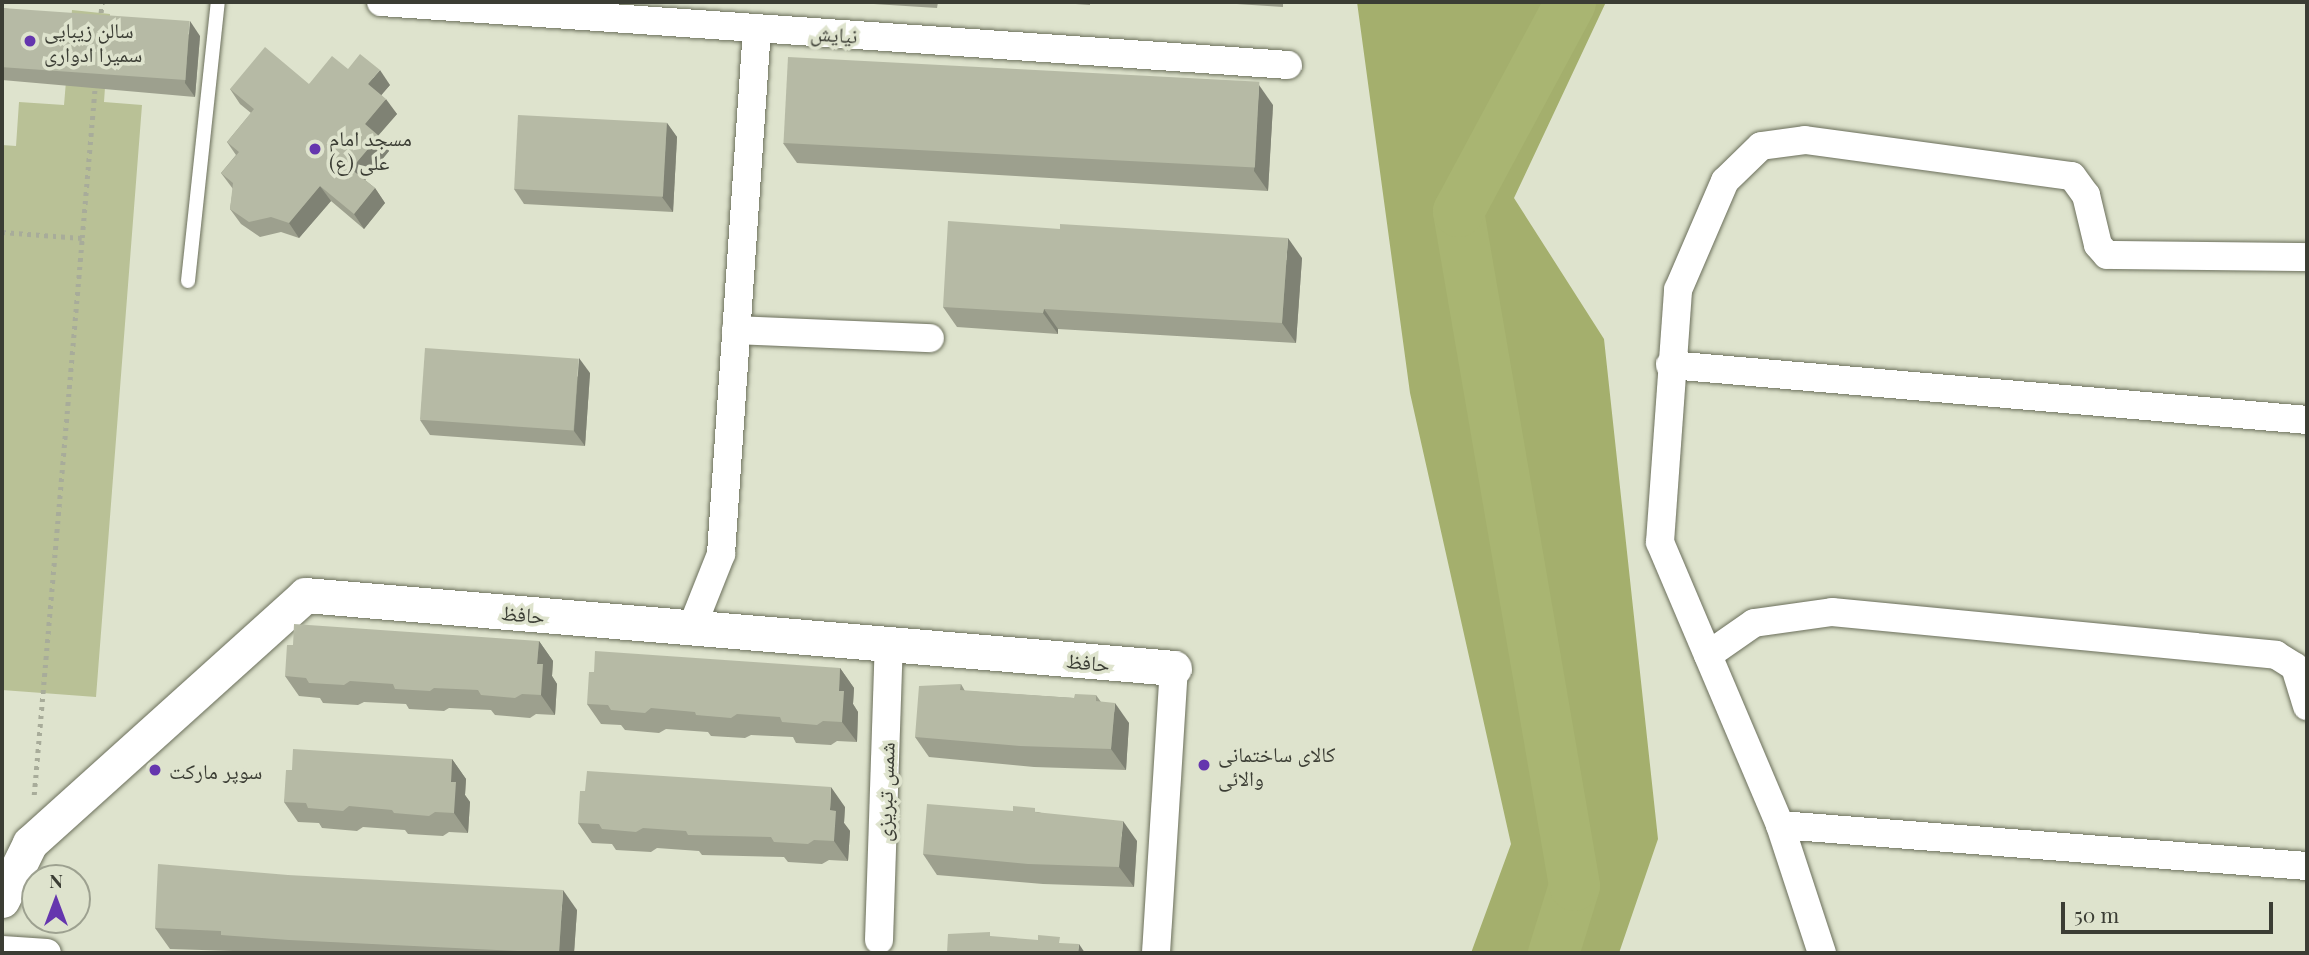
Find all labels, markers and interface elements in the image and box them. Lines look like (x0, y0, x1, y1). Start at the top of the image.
place label: سالن زیبایی سمیرا ادواری (44, 16, 142, 66)
street label: نیایش (810, 19, 858, 47)
marker: سالن زیبایی سمیرا ادواری (22, 33, 38, 49)
place label: مسجد امام علی (ع) (329, 124, 412, 174)
marker: مسجد امام علی (ع) (307, 141, 323, 157)
street label: حافظ (500, 599, 546, 627)
street label: حافظ (1065, 647, 1111, 675)
place label: کالای ساختمانی والائی (1218, 740, 1335, 790)
street label: شمس تبریزی (870, 742, 898, 842)
place label: سوپر مارکت (169, 757, 262, 783)
marker: کالای ساختمانی والائی (1196, 757, 1212, 773)
marker: سوپر مارکت (147, 762, 163, 778)
north arrow (21, 864, 91, 934)
text: N (49, 867, 63, 893)
scale bar (2064, 888, 2276, 932)
text: 50 m (2074, 900, 2119, 928)

